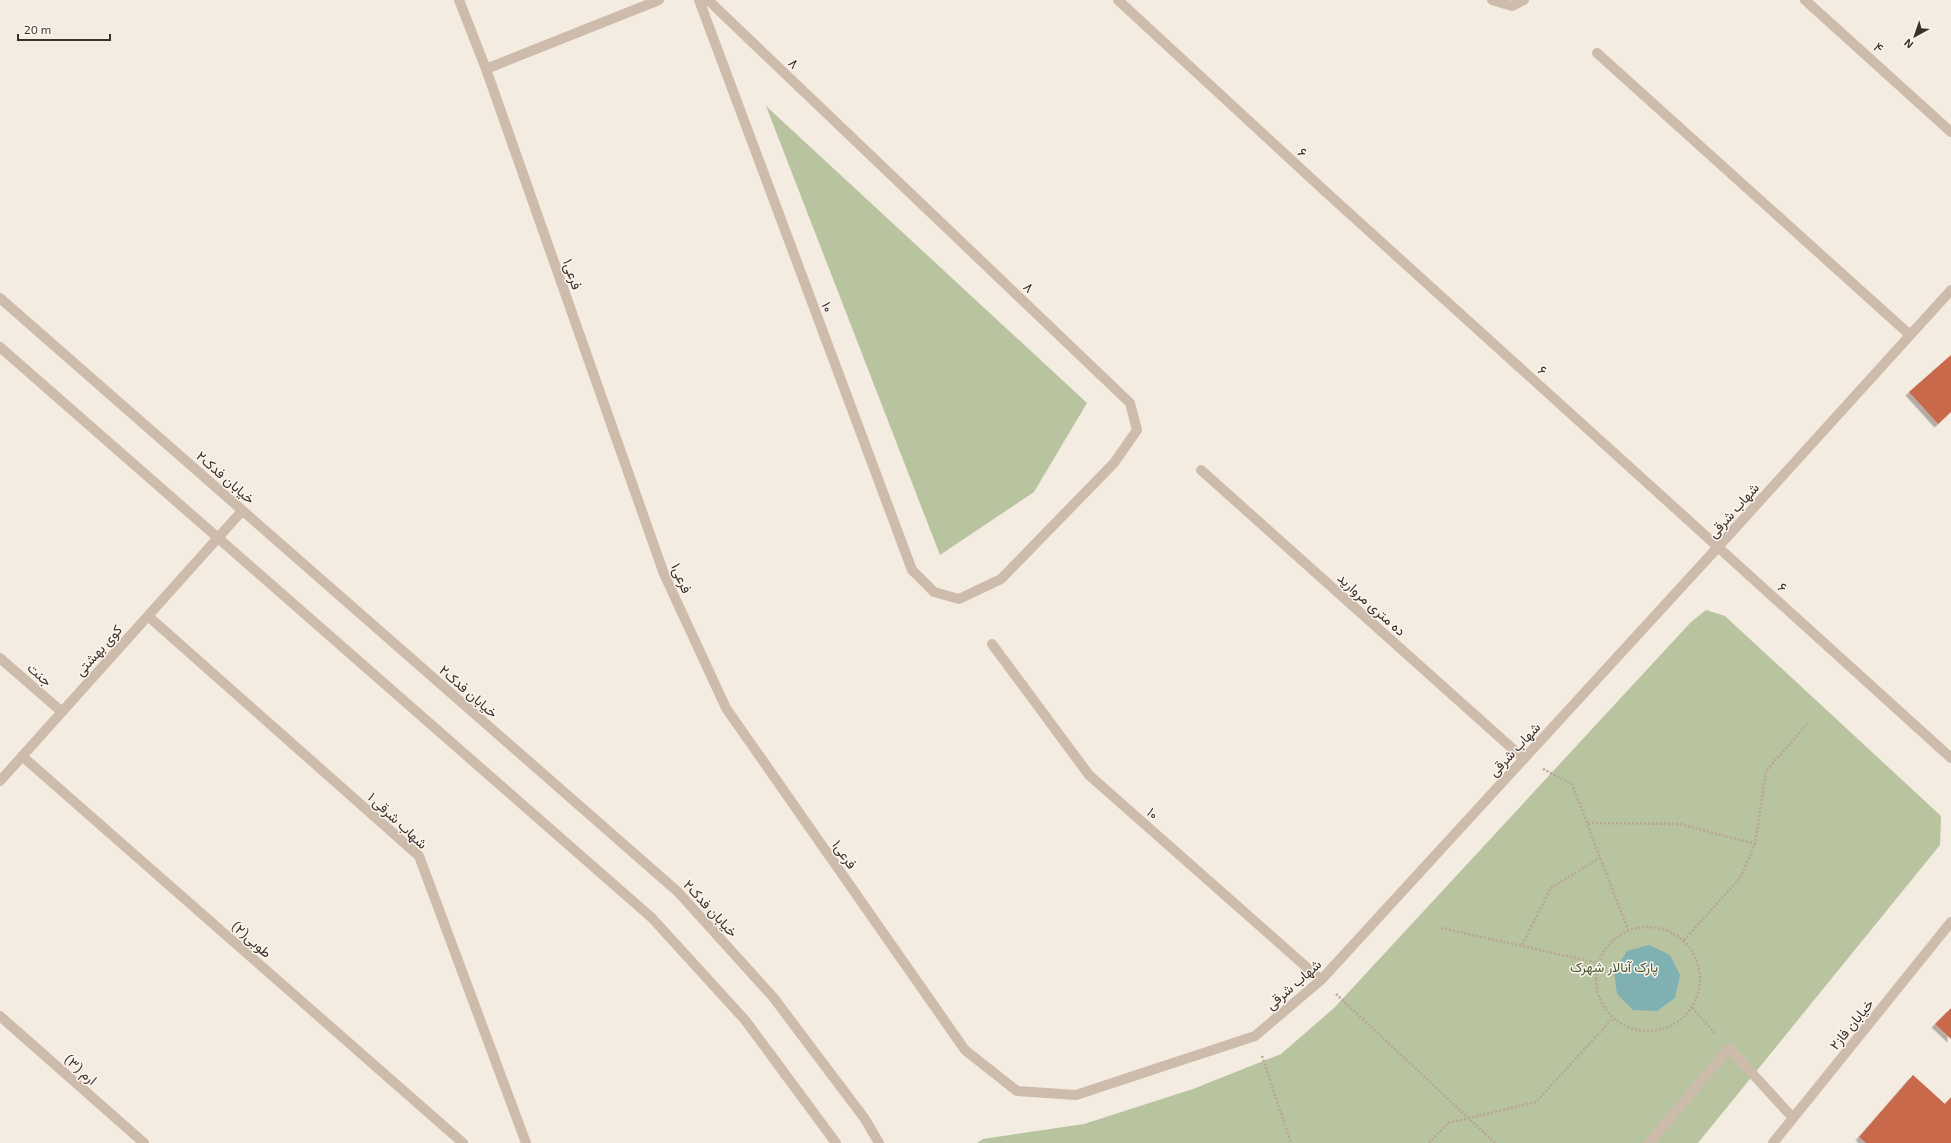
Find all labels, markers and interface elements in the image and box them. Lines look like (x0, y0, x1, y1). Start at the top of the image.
scale bar (18, 16, 110, 42)
north arrow (1895, 16, 1935, 56)
text: 20 m (24, 22, 51, 36)
text: N (1901, 36, 1915, 52)
street label: ۴ (1870, 38, 1888, 56)
street label: ۸ (785, 54, 803, 72)
street label: ۶ (1295, 143, 1311, 161)
street label: فرعی۱ (559, 257, 586, 292)
street label: ۸ (1020, 278, 1038, 296)
street label: ۱۰ (818, 299, 838, 315)
street label: ۶ (1535, 361, 1551, 379)
street label: خیابان فدک۲ (193, 447, 259, 508)
street label: شهاب شرقی (1704, 479, 1763, 542)
street label: فرعی۱ (667, 560, 696, 596)
street label: ده متری مروارید (1334, 569, 1410, 640)
street label: ۶ (1775, 578, 1791, 596)
street label: کوی بهشتی (71, 621, 126, 680)
street label: جنت (24, 659, 56, 690)
street label: خیابان فدک۲ (436, 661, 502, 722)
street label: شهاب شرقی (1485, 718, 1544, 780)
street label: شهاب شرقی ۱ (364, 788, 431, 853)
street label: ۱۰ (1144, 803, 1162, 823)
street label: فرعی۱ (828, 836, 861, 872)
street label: خیابان فدک۲ (680, 876, 742, 941)
street label: طوبی(۲) (228, 917, 275, 962)
street label: شهاب شرقی (1262, 955, 1325, 1013)
park label: پارک آنالار شهرک (1570, 958, 1658, 977)
street label: خیابان فاز۲ (1825, 995, 1877, 1054)
street label: ارم (۳) (61, 1050, 101, 1089)

